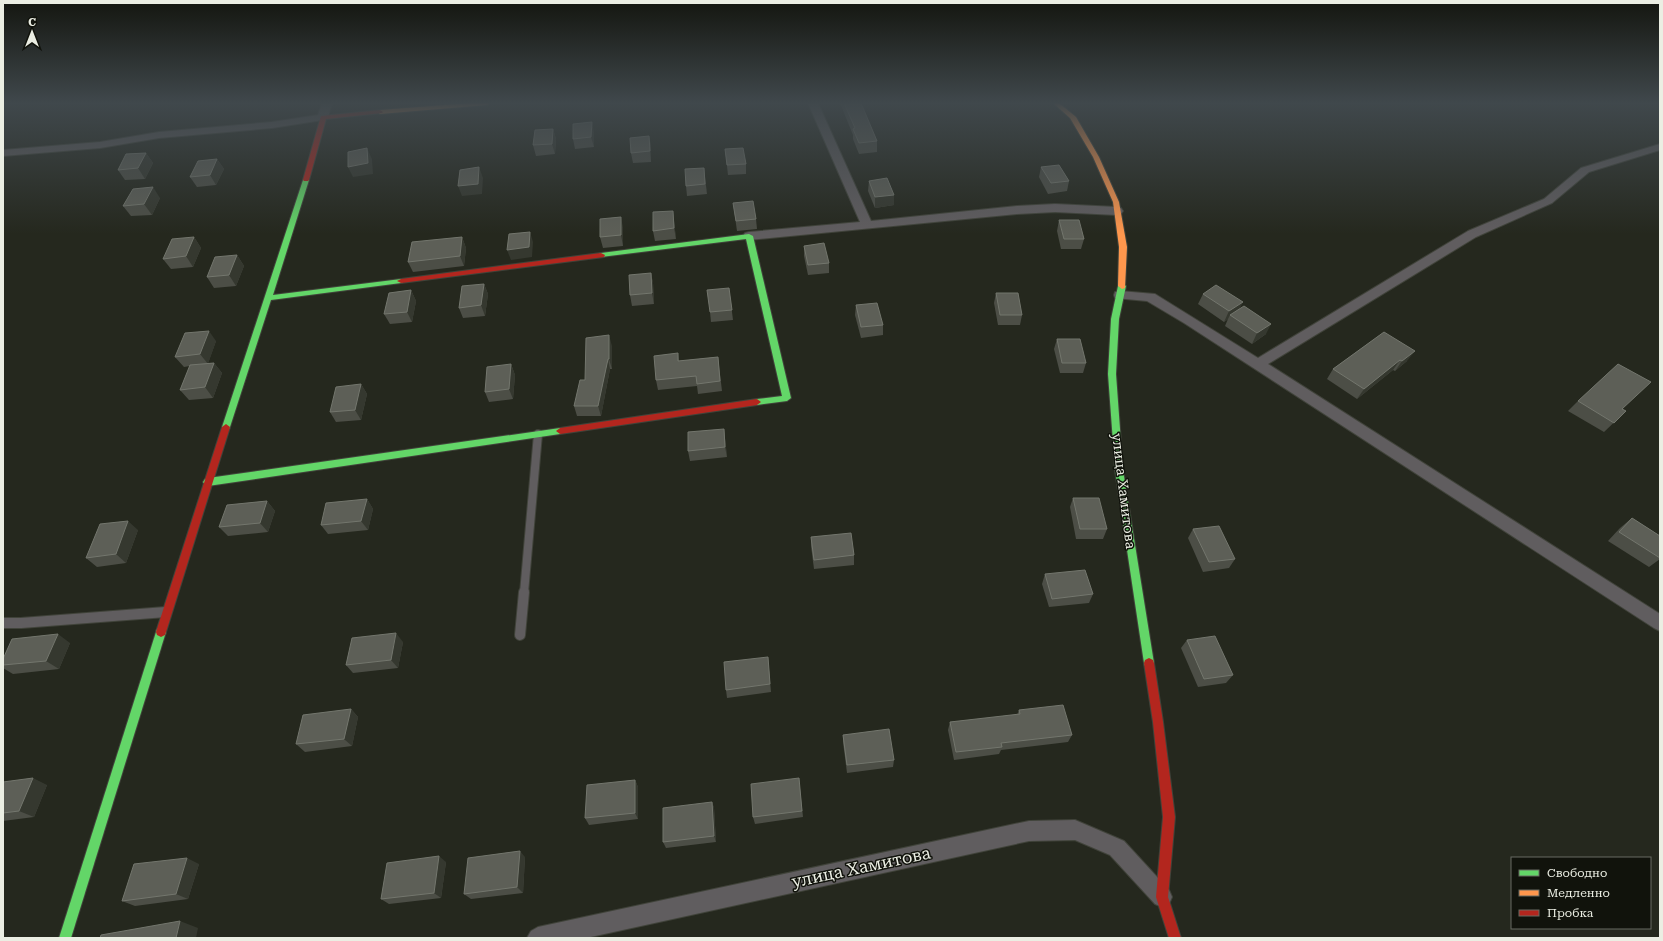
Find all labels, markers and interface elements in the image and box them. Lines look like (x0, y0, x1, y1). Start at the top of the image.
north arrow (12, 12, 52, 52)
text: С (28, 16, 36, 29)
street label: улица Хамитова (1109, 432, 1139, 550)
street label: улица Хамитова (790, 842, 932, 892)
legend (1511, 857, 1651, 929)
text: Свободно (1547, 866, 1607, 880)
text: Медленно (1547, 886, 1610, 900)
text: Пробка (1547, 906, 1594, 920)

